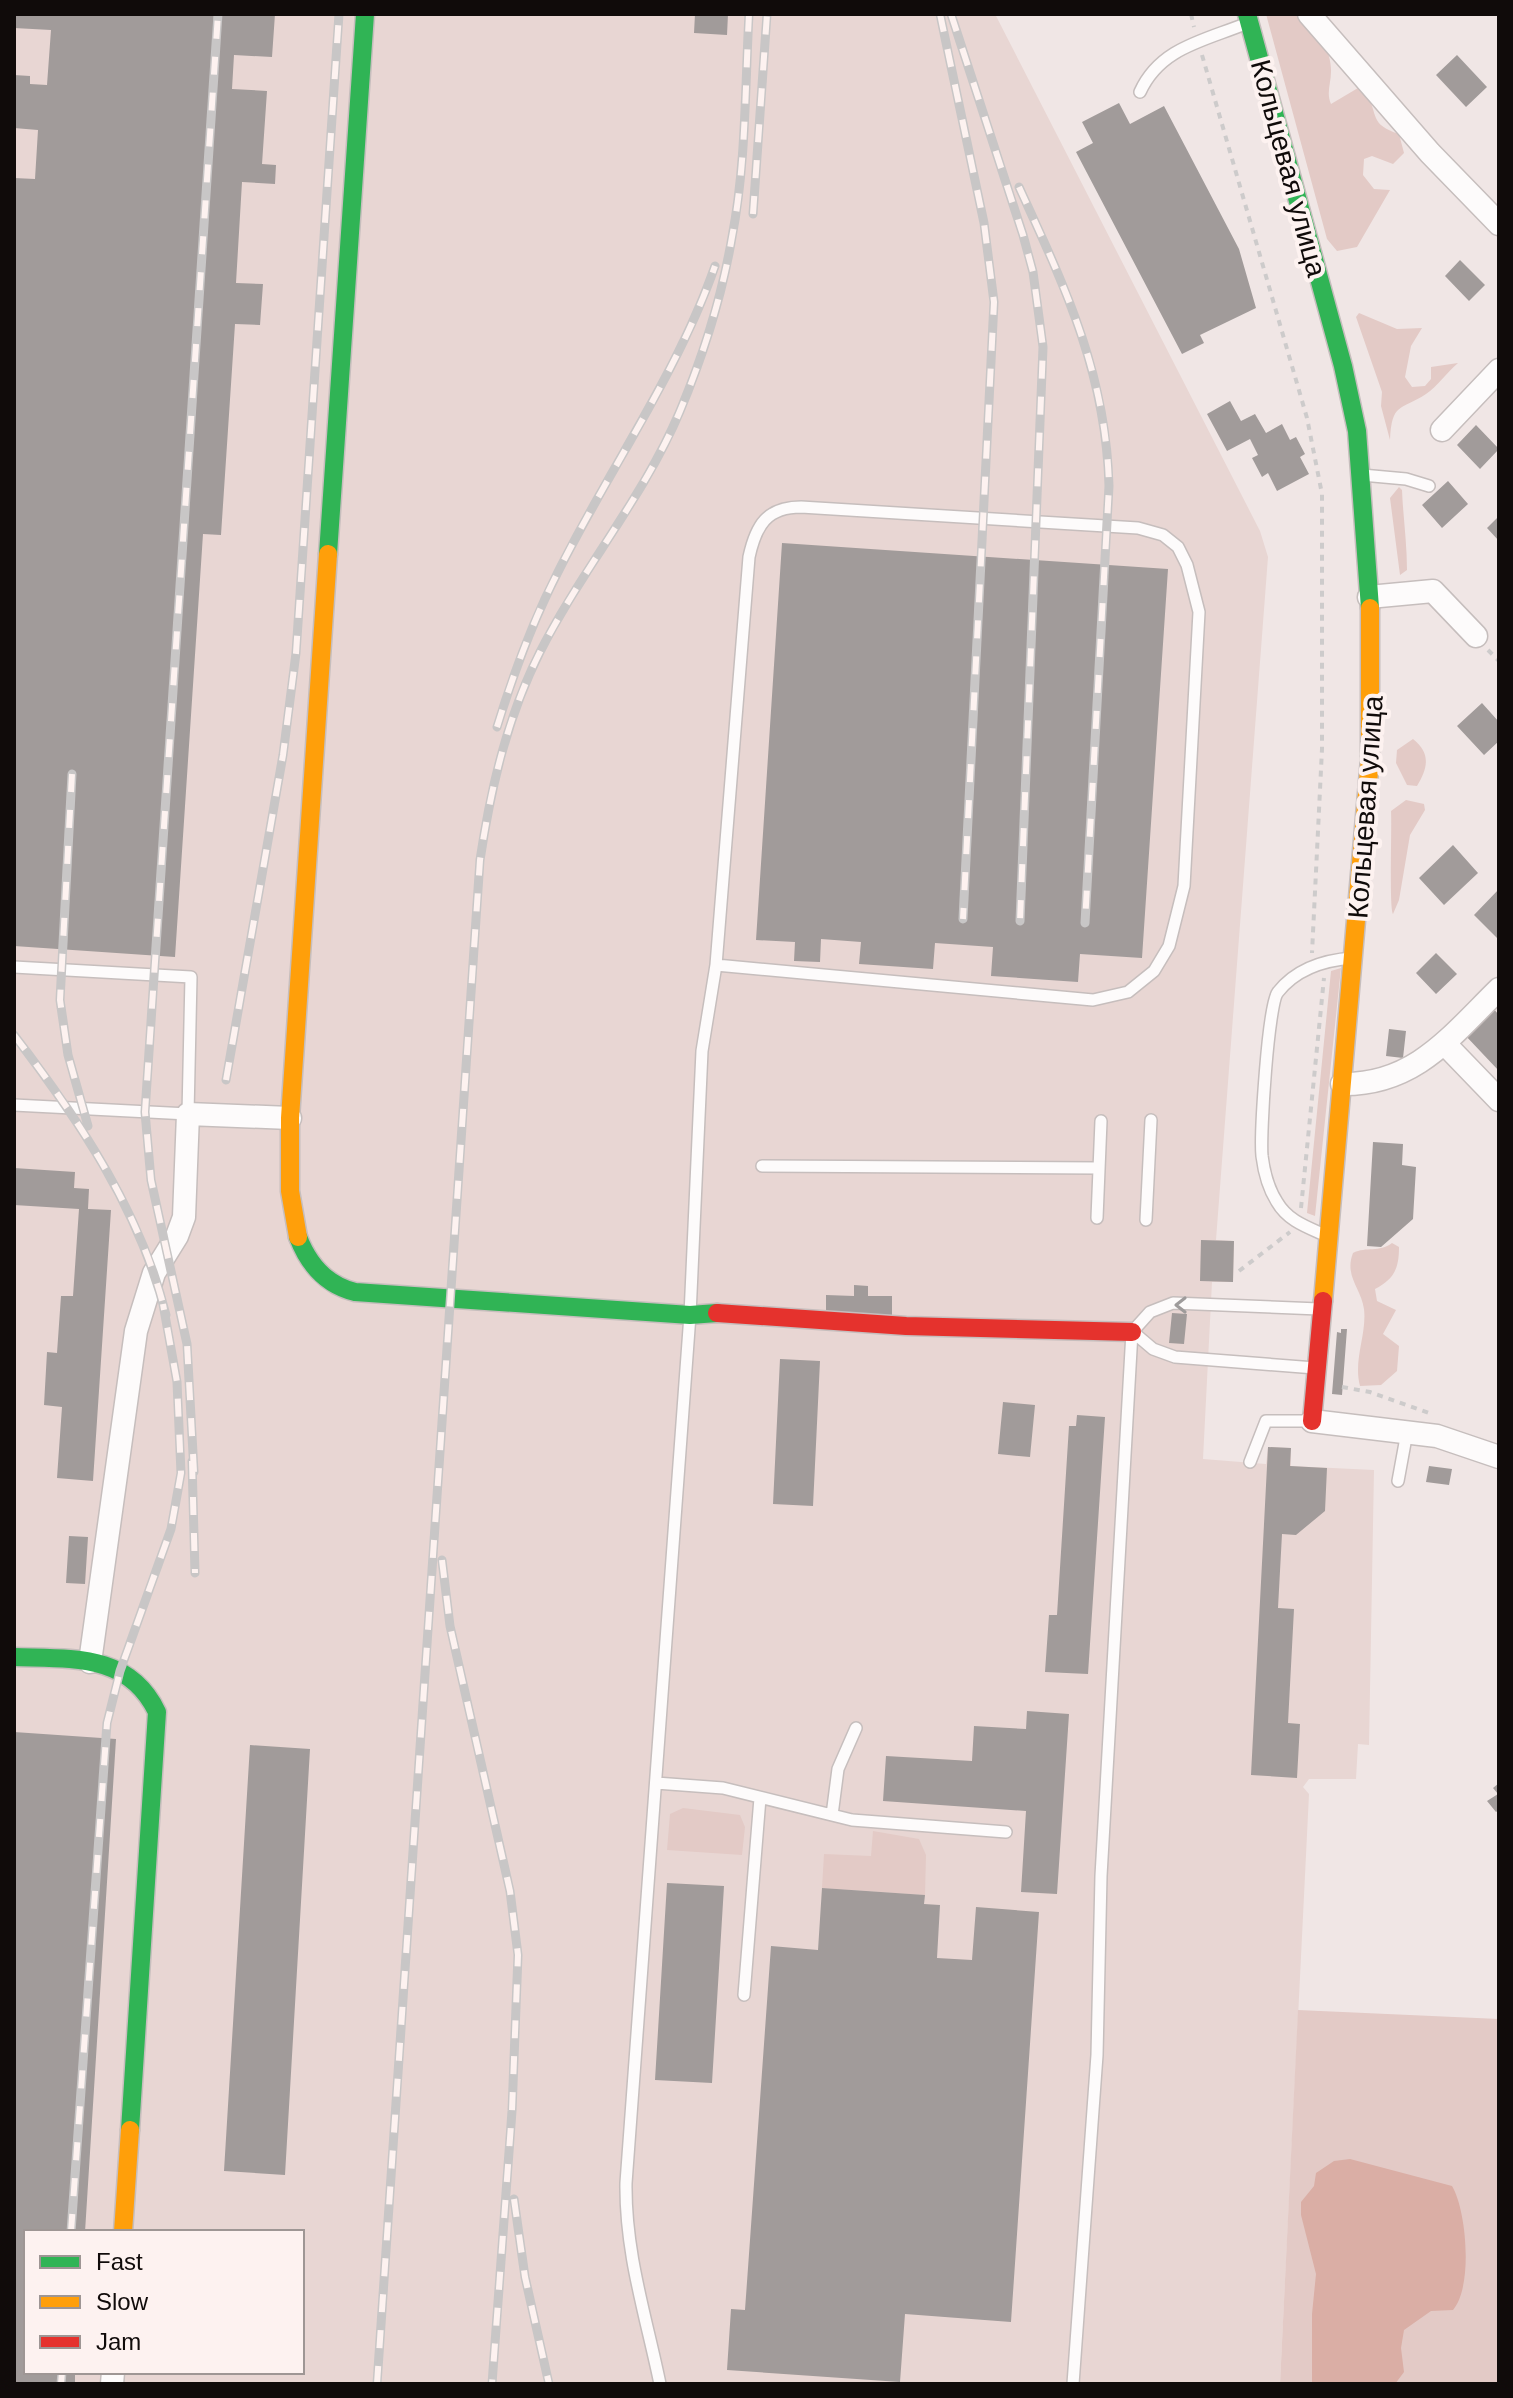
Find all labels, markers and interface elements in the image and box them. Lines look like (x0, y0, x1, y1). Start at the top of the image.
street label: Кольцевая улица (1245, 56, 1333, 281)
street label: Кольцевая улица (1342, 694, 1389, 920)
one-way arrow (1174, 1296, 1187, 1314)
legend (24, 2230, 304, 2374)
text: Fast (96, 2248, 143, 2275)
text: Slow (96, 2288, 149, 2315)
text: Jam (96, 2328, 141, 2355)

